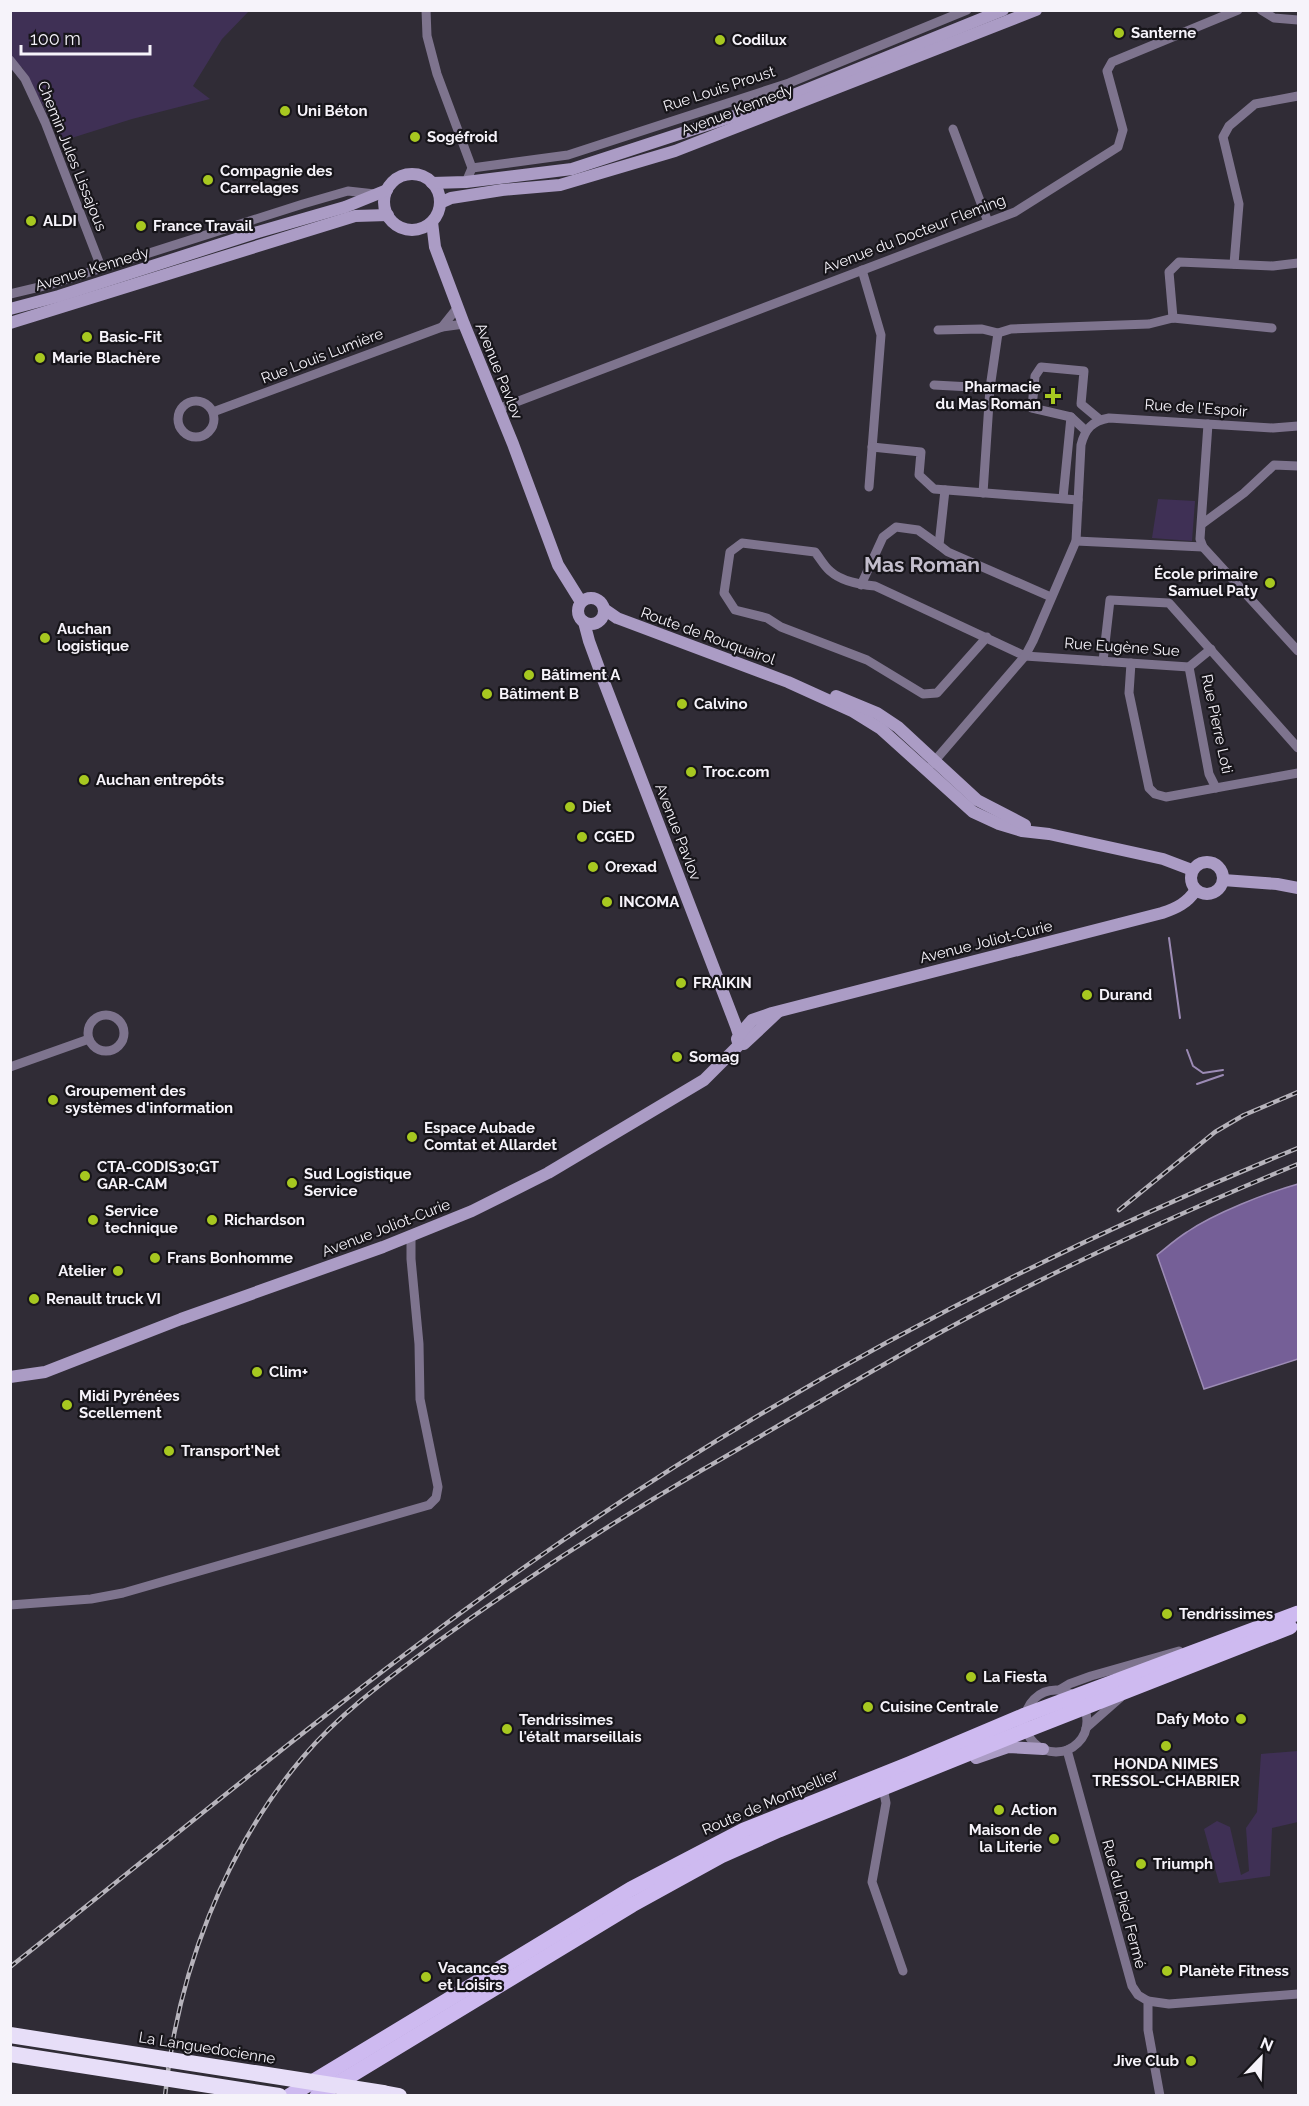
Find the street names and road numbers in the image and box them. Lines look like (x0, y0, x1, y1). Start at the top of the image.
street label: Rue Louis Proust (661, 62, 777, 116)
street label: Chemin Jules Lissajous (34, 78, 110, 234)
street label: Avenue Kennedy (679, 80, 795, 140)
street label: Avenue du Docteur Fleming (820, 191, 1008, 277)
street label: Avenue Kennedy (33, 243, 151, 295)
street label: Avenue Pavlov (471, 320, 527, 422)
street label: Rue Louis Lumière (258, 324, 386, 388)
street label: Rue de l'Espoir (1144, 395, 1249, 421)
street label: Route de Rouquairol (638, 603, 779, 669)
street label: Rue Eugène Sue (1064, 634, 1180, 660)
street label: Rue Pierre Loti (1198, 673, 1236, 775)
street label: Avenue Pavlov (651, 781, 705, 883)
street label: Avenue Joliot-Curie (918, 917, 1054, 967)
street label: Avenue Joliot-Curie (319, 1195, 453, 1261)
street label: Route de Montpellier (699, 1765, 841, 1839)
street label: Rue du Pied Fermé (1098, 1838, 1150, 1971)
street label: La Languedocienne (137, 2028, 277, 2068)

